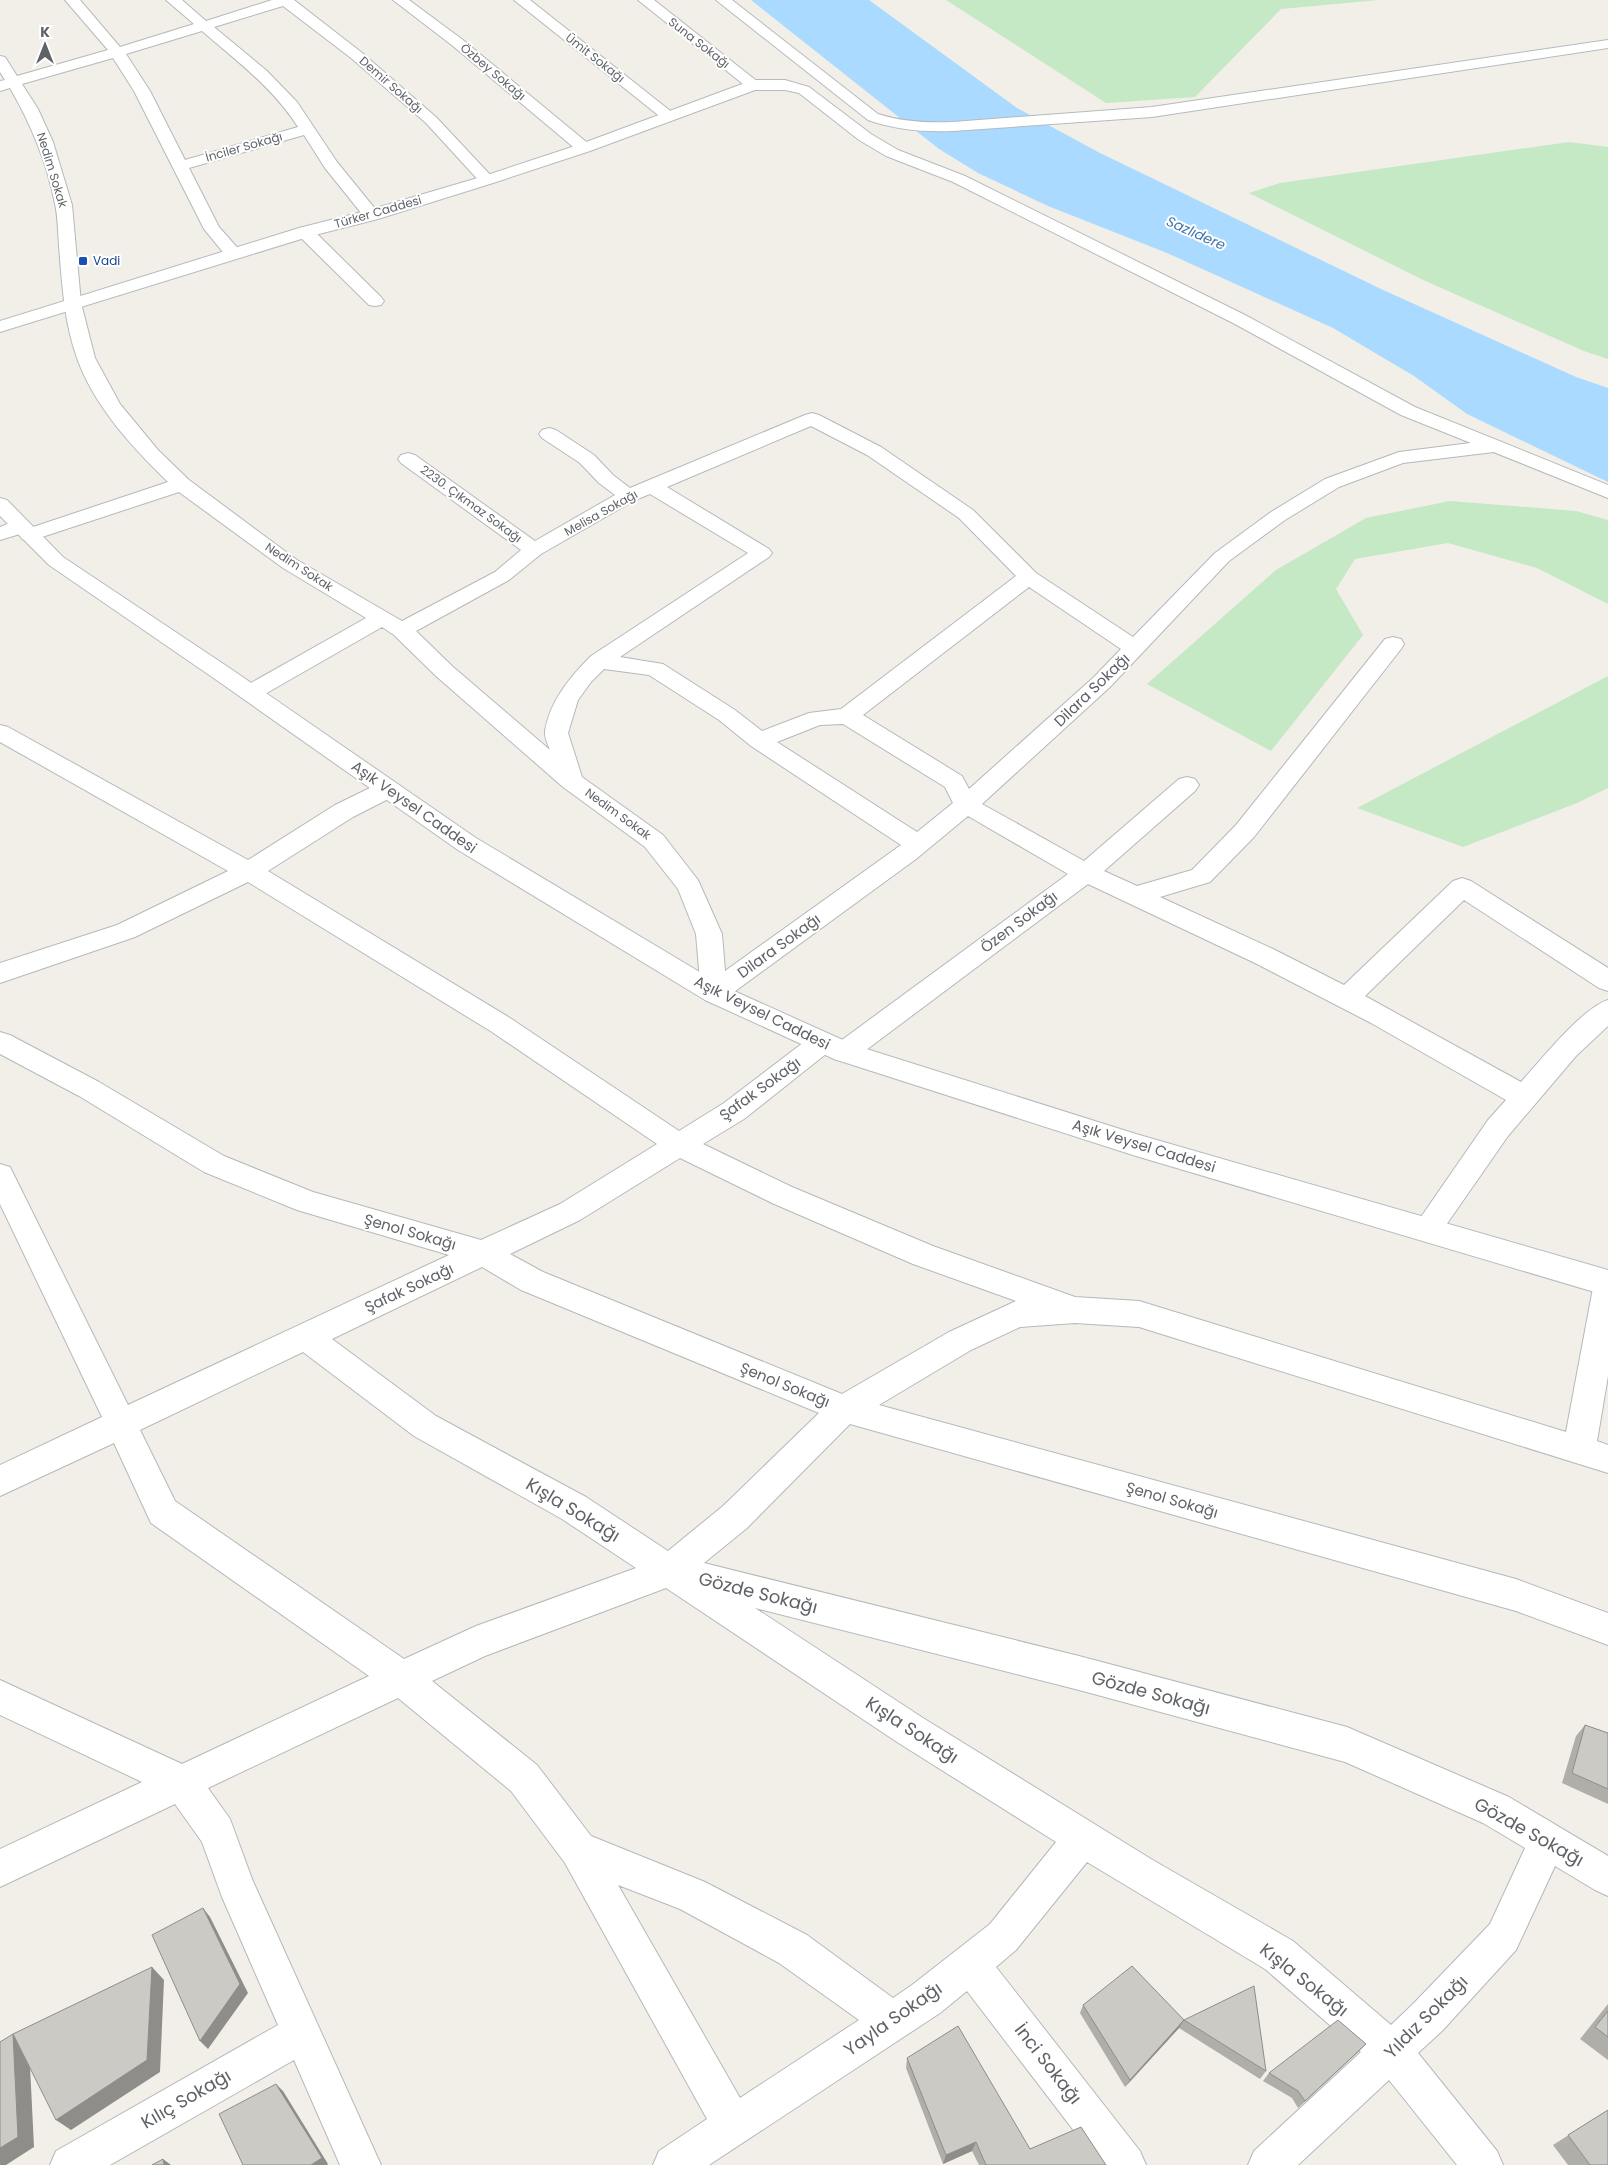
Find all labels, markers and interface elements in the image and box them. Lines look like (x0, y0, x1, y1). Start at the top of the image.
street label: Suna Sokağı (665, 13, 734, 72)
north arrow (20, 20, 70, 70)
text: K (40, 22, 50, 42)
street label: Ümit Sokağı (562, 29, 629, 86)
street label: Özbey Sokağı (457, 39, 530, 104)
street label: Demir Sokağı (356, 52, 427, 117)
street label: İnciler Sokağı (204, 127, 284, 166)
street label: Nedim Sokak (33, 130, 72, 210)
street label: Türker Caddesi (332, 191, 424, 232)
water label: Sazlıdere (1163, 211, 1229, 255)
place label: Vadi (93, 252, 120, 269)
marker: Vadi (77, 255, 89, 267)
street label: 2230. Çıkmaz Sokağı (417, 461, 526, 546)
street label: Melisa Sokağı (561, 485, 640, 540)
street label: Nedim Sokak (262, 538, 337, 595)
street label: Dilara Sokağı (1049, 648, 1134, 731)
street label: Aşık Veysel Caddesi (347, 755, 481, 858)
street label: Nedim Sokak (582, 784, 655, 844)
street label: Özen Sokağı (976, 886, 1062, 958)
street label: Dilara Sokağı (733, 908, 825, 983)
street label: Aşık Veysel Caddesi (691, 970, 834, 1055)
street label: Şafak Sokağı (715, 1052, 805, 1125)
street label: Aşık Veysel Caddesi (1070, 1114, 1218, 1177)
street label: Şenol Sokağı (362, 1208, 459, 1255)
street label: Şafak Sokağı (361, 1258, 457, 1317)
street label: Şenol Sokağı (737, 1357, 833, 1412)
street label: Kışla Sokağı (521, 1472, 625, 1548)
street label: Şenol Sokağı (1124, 1476, 1221, 1523)
street label: Gözde Sokağı (696, 1566, 820, 1619)
street label: Gözde Sokağı (1089, 1665, 1213, 1720)
street label: Kışla Sokağı (861, 1690, 964, 1769)
street label: Gözde Sokağı (1470, 1791, 1589, 1872)
street label: Kışla Sokağı (1255, 1937, 1354, 2022)
street label: Yıldız Sokağı (1378, 1969, 1473, 2064)
street label: Yayla Sokağı (839, 1976, 947, 2062)
street label: İnci Sokağı (1009, 2018, 1088, 2109)
street label: Kılıç Sokağı (136, 2063, 235, 2134)

